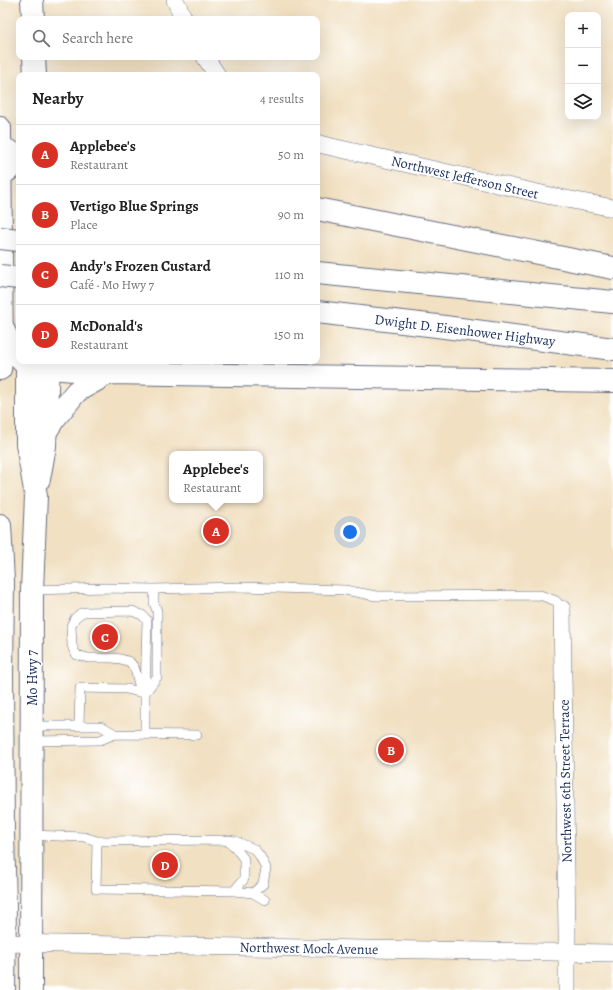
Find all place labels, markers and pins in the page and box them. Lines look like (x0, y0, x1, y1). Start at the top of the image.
pin: A (203, 516, 229, 546)
pin: C (92, 622, 118, 652)
pin: B (378, 735, 404, 765)
pin: D (152, 850, 178, 880)

